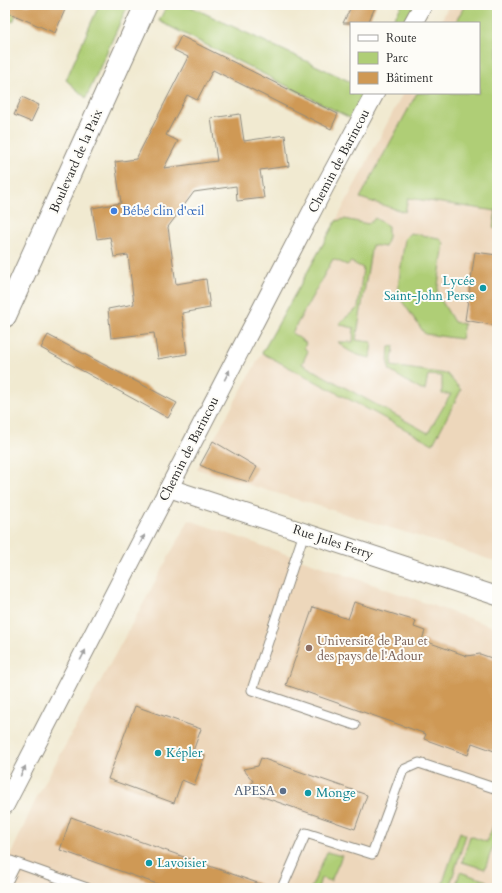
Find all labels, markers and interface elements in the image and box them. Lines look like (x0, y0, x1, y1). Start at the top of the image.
legend (350, 22, 480, 94)
text: Route (386, 30, 417, 46)
text: Parc (386, 50, 409, 66)
text: Bâtiment (386, 70, 433, 86)
street label: Boulevard de la Paix (45, 106, 107, 216)
street label: Chemin de Barincou (304, 106, 374, 216)
place label: Bébé clin d'œil (122, 202, 205, 220)
marker: Bébé clin d'œil (109, 206, 119, 216)
place label: Lycée Saint-John Perse (384, 272, 475, 305)
marker: Lycée Saint-John Perse (478, 283, 488, 293)
one-way arrow (224, 369, 231, 380)
street label: Chemin de Barincou (155, 394, 223, 504)
street label: Rue Jules Ferry (290, 520, 376, 564)
one-way arrow (139, 534, 145, 546)
place label: Université de Pau et des pays de l'Adour (317, 632, 428, 665)
marker: Université de Pau et des pays de l'Adour (304, 643, 314, 653)
one-way arrow (79, 650, 86, 661)
place label: Képler (166, 744, 203, 762)
marker: Képler (153, 748, 163, 758)
one-way arrow (20, 765, 26, 777)
place label: APESA (234, 782, 276, 800)
place label: Monge (316, 784, 356, 802)
marker: APESA (278, 786, 288, 796)
marker: Monge (303, 788, 313, 798)
place label: Lavoisier (157, 854, 207, 872)
marker: Lavoisier (144, 858, 154, 868)

